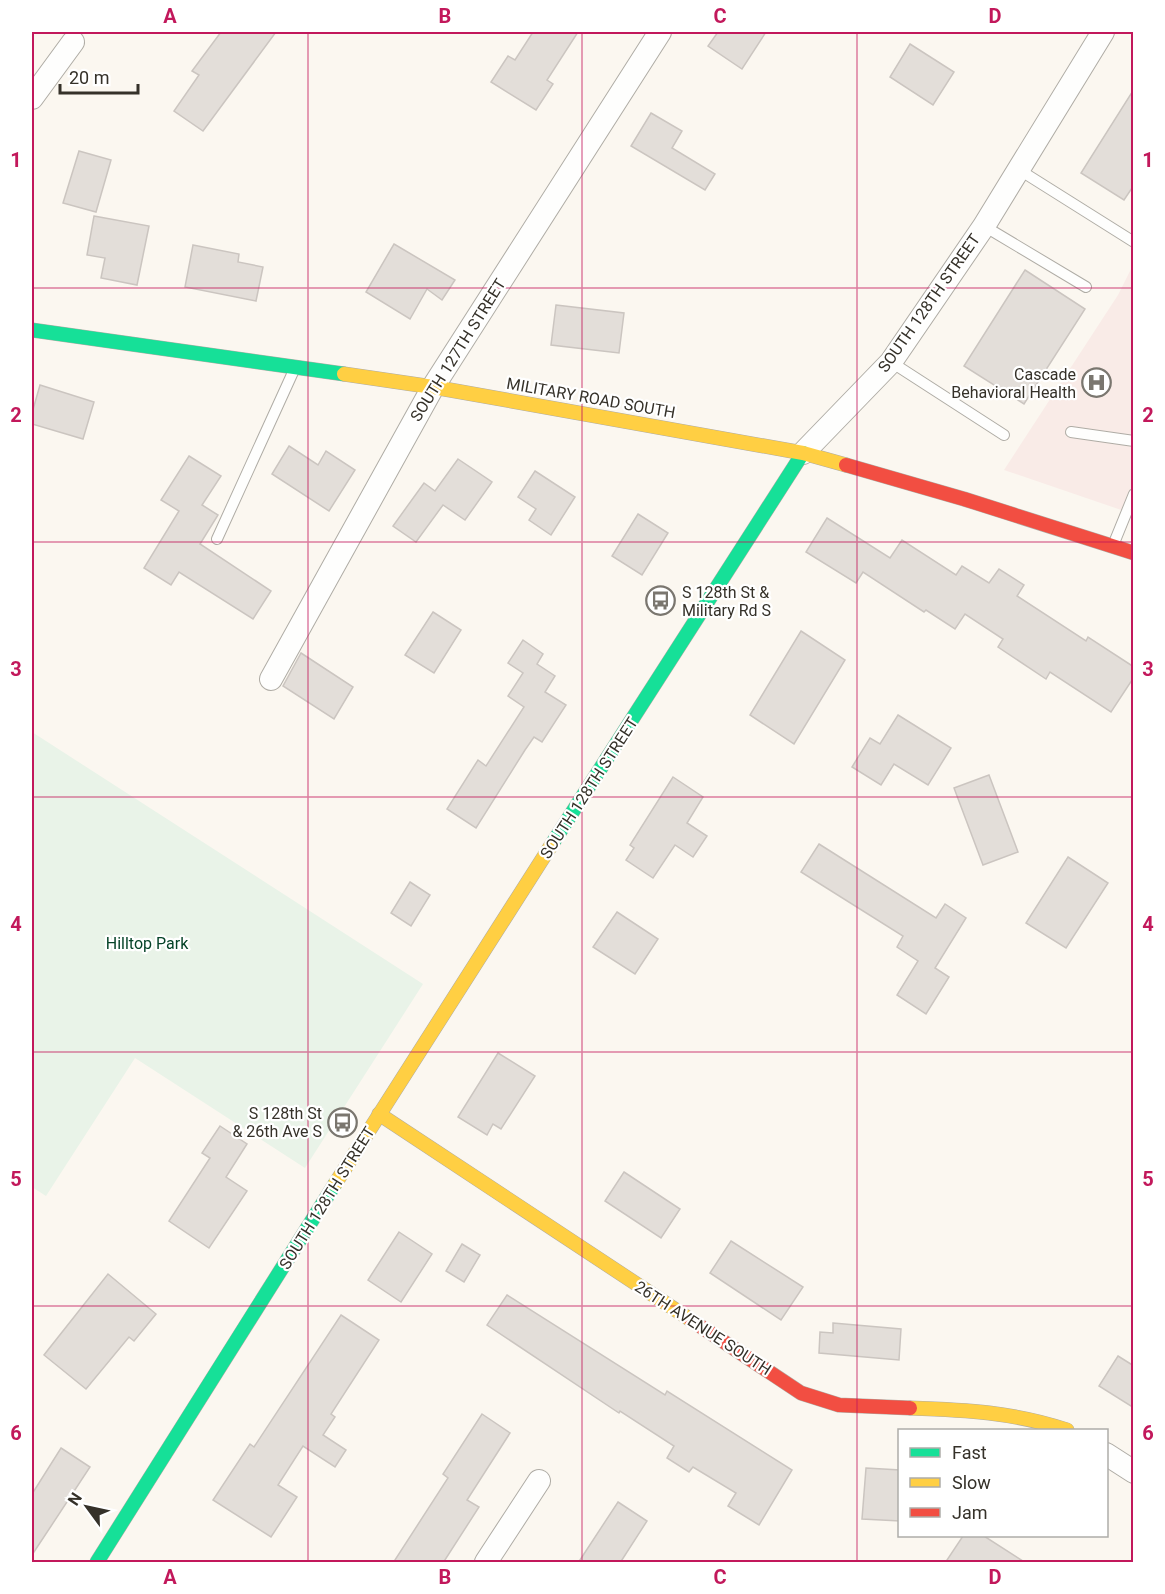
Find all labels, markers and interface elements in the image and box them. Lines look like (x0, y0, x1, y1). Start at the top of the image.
text: A (163, 4, 177, 28)
text: B (439, 4, 451, 28)
text: C (713, 4, 727, 28)
text: D (989, 4, 1002, 28)
scale bar (60, 57, 138, 95)
text: 20 m (69, 67, 109, 88)
text: 1 (10, 148, 22, 172)
text: 1 (1142, 148, 1154, 172)
street label: SOUTH 128TH STREET (874, 230, 984, 376)
street label: SOUTH 127TH STREET (406, 275, 510, 425)
place label: Cascade Behavioral Health (951, 365, 1076, 402)
hospital icon: Cascade Behavioral Health (1081, 367, 1113, 399)
street label: MILITARY ROAD SOUTH (505, 374, 677, 422)
text: 2 (10, 403, 22, 427)
text: 2 (1142, 403, 1154, 427)
place label: S 128th St & Military Rd S (682, 583, 771, 620)
bus stop icon: S 128th St & Military Rd S (645, 585, 677, 617)
text: 3 (10, 657, 22, 681)
text: 3 (1142, 657, 1154, 681)
street label: SOUTH 128TH STREET (536, 713, 642, 862)
text: 4 (10, 912, 22, 936)
text: 4 (1142, 912, 1154, 936)
park label: Hilltop Park (106, 934, 189, 953)
place label: S 128th St & 26th Ave S (232, 1104, 322, 1141)
bus stop icon: S 128th St & 26th Ave S (327, 1106, 359, 1138)
street label: SOUTH 128TH STREET (275, 1123, 379, 1273)
text: 5 (10, 1167, 22, 1191)
text: 5 (1142, 1167, 1154, 1191)
street label: 26TH AVENUE SOUTH (631, 1277, 775, 1379)
text: 6 (10, 1421, 22, 1445)
text: 6 (1142, 1421, 1154, 1445)
legend (898, 1429, 1108, 1537)
text: Fast (952, 1442, 987, 1463)
text: Slow (952, 1472, 991, 1493)
north arrow (57, 1477, 117, 1537)
text: N (64, 1489, 86, 1509)
text: Jam (952, 1502, 988, 1523)
text: A (163, 1565, 177, 1589)
text: B (439, 1565, 451, 1589)
text: C (713, 1565, 727, 1589)
text: D (989, 1565, 1002, 1589)

